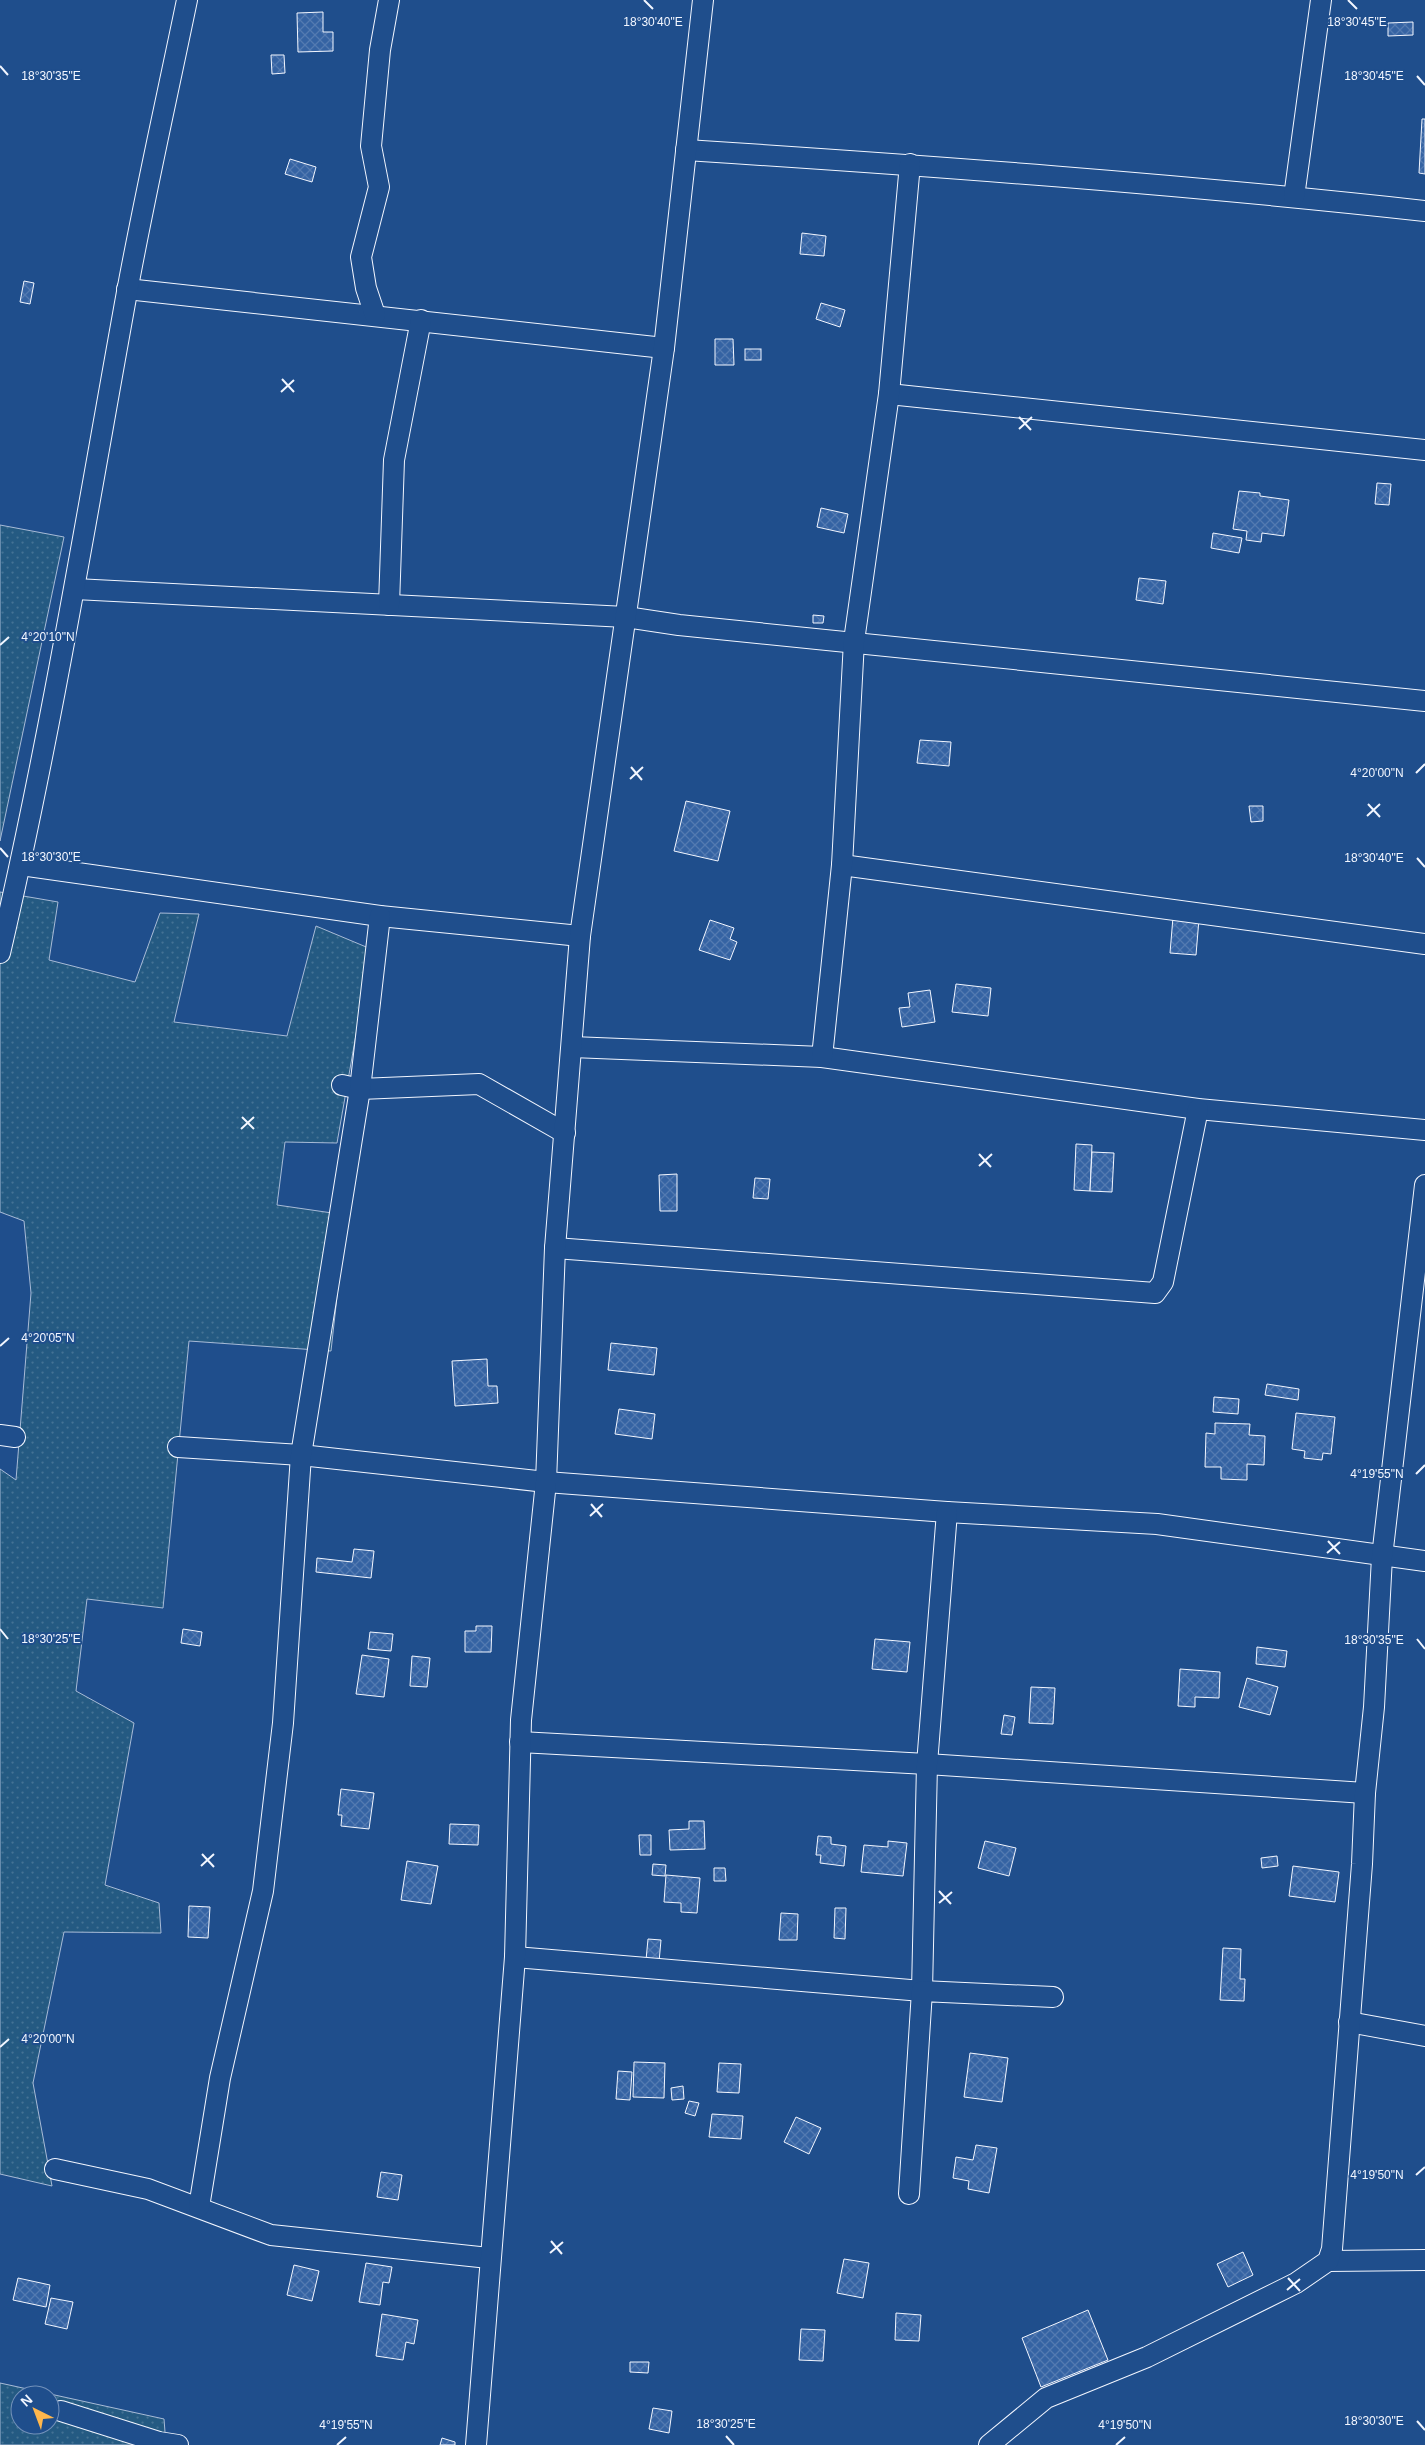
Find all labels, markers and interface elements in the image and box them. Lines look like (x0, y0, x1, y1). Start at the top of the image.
text: 18°30'40"E (623, 15, 683, 29)
text: 18°30'45"E (1327, 15, 1387, 29)
text: 18°30'35"E (21, 69, 81, 83)
text: 18°30'45"E (1344, 69, 1404, 83)
text: 4°20'10"N (21, 630, 75, 644)
text: 4°20'00"N (1350, 766, 1404, 780)
text: 18°30'30"E (21, 850, 81, 864)
text: 18°30'40"E (1344, 851, 1404, 865)
text: 4°20'05"N (21, 1331, 75, 1345)
text: 4°19'55"N (1350, 1467, 1404, 1481)
text: 18°30'25"E (21, 1632, 81, 1646)
text: 18°30'35"E (1344, 1633, 1404, 1647)
text: 4°20'00"N (21, 2032, 75, 2046)
text: 4°19'50"N (1350, 2168, 1404, 2182)
north arrow (10, 2385, 60, 2435)
text: N (17, 2391, 35, 2410)
text: 18°30'30"E (1344, 2414, 1404, 2428)
text: 18°30'25"E (696, 2417, 756, 2431)
text: 4°19'55"N (319, 2418, 373, 2432)
text: 4°19'50"N (1098, 2418, 1152, 2432)

